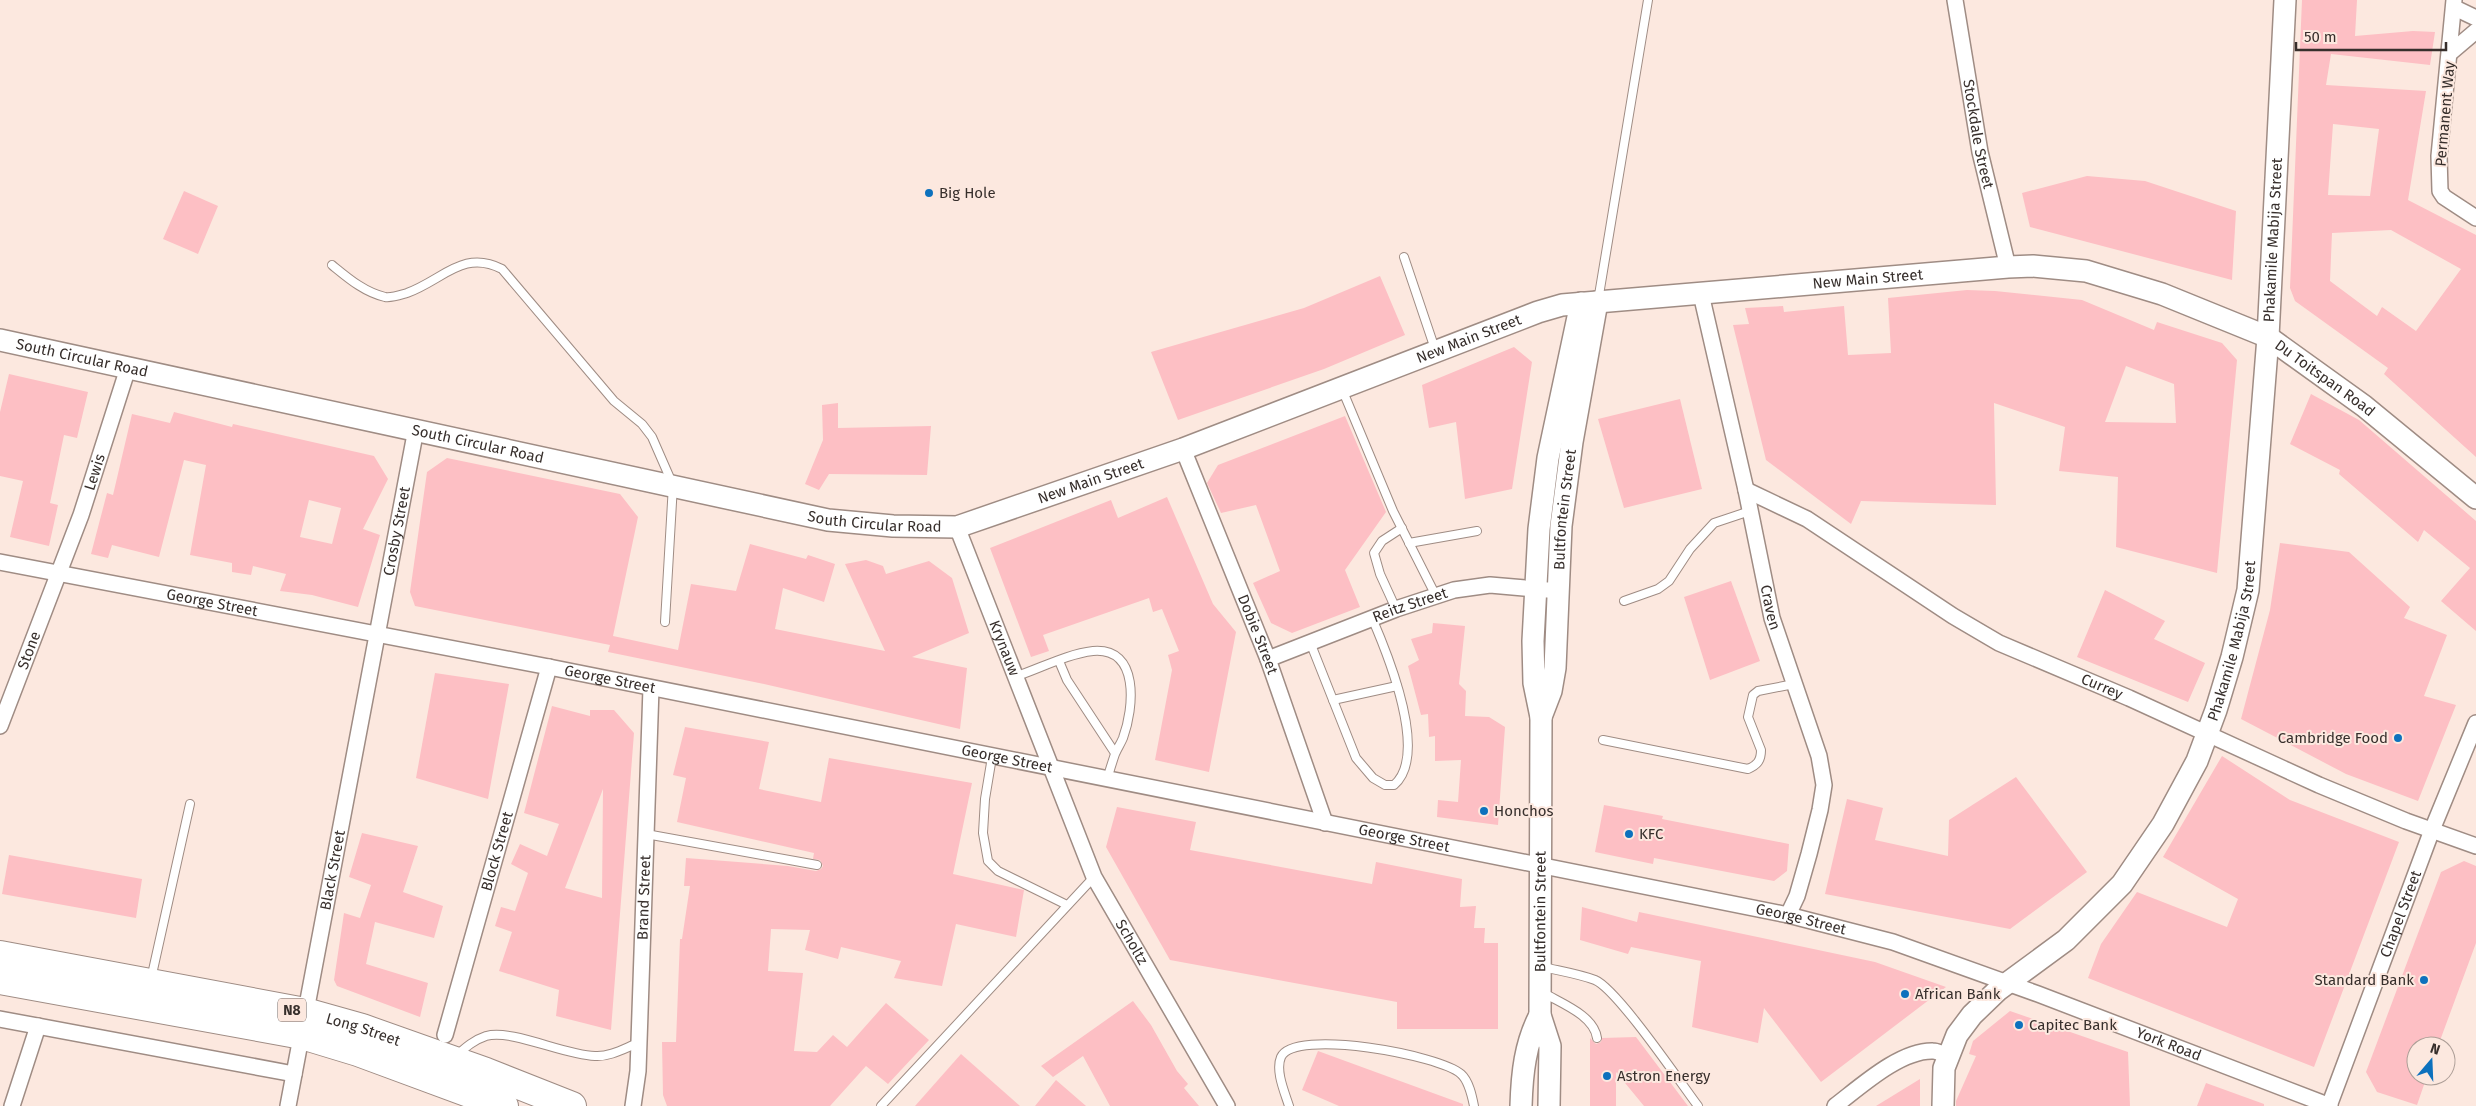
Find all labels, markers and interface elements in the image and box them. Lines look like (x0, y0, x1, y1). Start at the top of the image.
scale bar (2296, 20, 2446, 52)
text: 50 m (2304, 28, 2337, 46)
street label: Permanent Way (2431, 60, 2459, 167)
street label: Stockdale Street (1959, 78, 1998, 191)
street label: Phakamile Mabija Street (2260, 157, 2286, 323)
place label: Big Hole (939, 184, 996, 202)
marker: Big Hole (923, 187, 935, 199)
street label: New Main Street (1812, 265, 1924, 293)
street label: New Main Street (1414, 310, 1524, 367)
street label: South Circular Road (14, 335, 150, 381)
street label: Du Toitspan Road (2271, 336, 2379, 420)
street label: South Circular Road (410, 421, 545, 467)
street label: Bultfontein Street (1550, 448, 1580, 570)
street label: Lewis (80, 452, 109, 493)
street label: New Main Street (1035, 454, 1146, 507)
street label: Crosby Street (379, 485, 414, 577)
street label: South Circular Road (806, 507, 942, 536)
street label: Phakamile Mabija Street (2204, 560, 2259, 724)
street label: Craven (1756, 583, 1784, 632)
street label: Reitz Street (1370, 584, 1450, 626)
street label: George Street (165, 585, 260, 620)
street label: Dobie Street (1234, 592, 1282, 677)
street label: Krynauw (985, 618, 1024, 679)
street label: Stone (14, 629, 44, 672)
street label: George Street (563, 661, 658, 697)
street label: Currey (2078, 670, 2126, 704)
place label: Cambridge Food (2278, 729, 2388, 747)
marker: Cambridge Food (2392, 732, 2404, 744)
street label: George Street (960, 741, 1055, 777)
place label: Honchos (1494, 802, 1553, 820)
marker: Honchos (1478, 805, 1490, 817)
street label: Block Street (477, 809, 517, 893)
street label: George Street (1357, 820, 1452, 856)
place label: KFC (1639, 825, 1664, 843)
street label: Black Street (316, 828, 349, 912)
marker: KFC (1623, 828, 1635, 840)
street label: Bultfontein Street (1531, 850, 1550, 972)
street label: Brand Street (633, 854, 654, 940)
street label: Chapel Street (2376, 867, 2425, 960)
street label: George Street (1754, 900, 1849, 939)
street label: Scholtz (1112, 916, 1152, 968)
place label: Standard Bank (2314, 971, 2414, 989)
marker: Standard Bank (2418, 974, 2430, 986)
place label: African Bank (1915, 985, 2001, 1003)
marker: African Bank (1899, 988, 1911, 1000)
road number: N8 (278, 998, 306, 1022)
street label: Long Street (324, 1009, 403, 1050)
place label: Capitec Bank (2029, 1016, 2117, 1034)
marker: Capitec Bank (2013, 1019, 2025, 1031)
street label: York Road (2134, 1024, 2204, 1065)
north arrow (2406, 1036, 2456, 1086)
text: N (2428, 1040, 2442, 1059)
place label: Astron Energy (1617, 1067, 1711, 1085)
marker: Astron Energy (1601, 1070, 1613, 1082)

